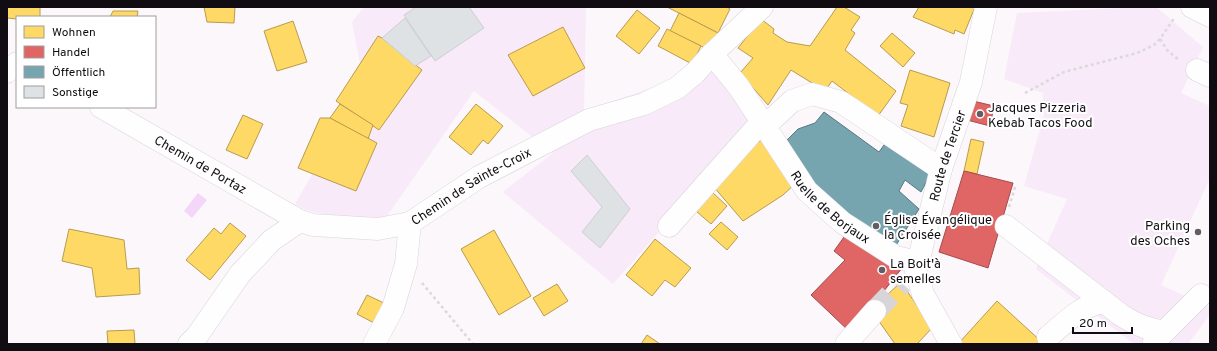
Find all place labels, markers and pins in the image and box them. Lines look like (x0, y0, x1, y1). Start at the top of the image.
place label: Jacques Pizzeria Kebab Tacos Food (988, 101, 1093, 132)
marker: Jacques Pizzeria Kebab Tacos Food (975, 109, 985, 119)
place label: Église Évangélique la Croisée (884, 211, 992, 244)
place label: Parking des Oches (1130, 219, 1190, 250)
marker: Église Évangélique la Croisée (871, 221, 881, 231)
marker: Parking des Oches (1193, 227, 1203, 237)
place label: La Boit'à semelles (890, 257, 941, 288)
marker: La Boit'à semelles (877, 265, 887, 275)

